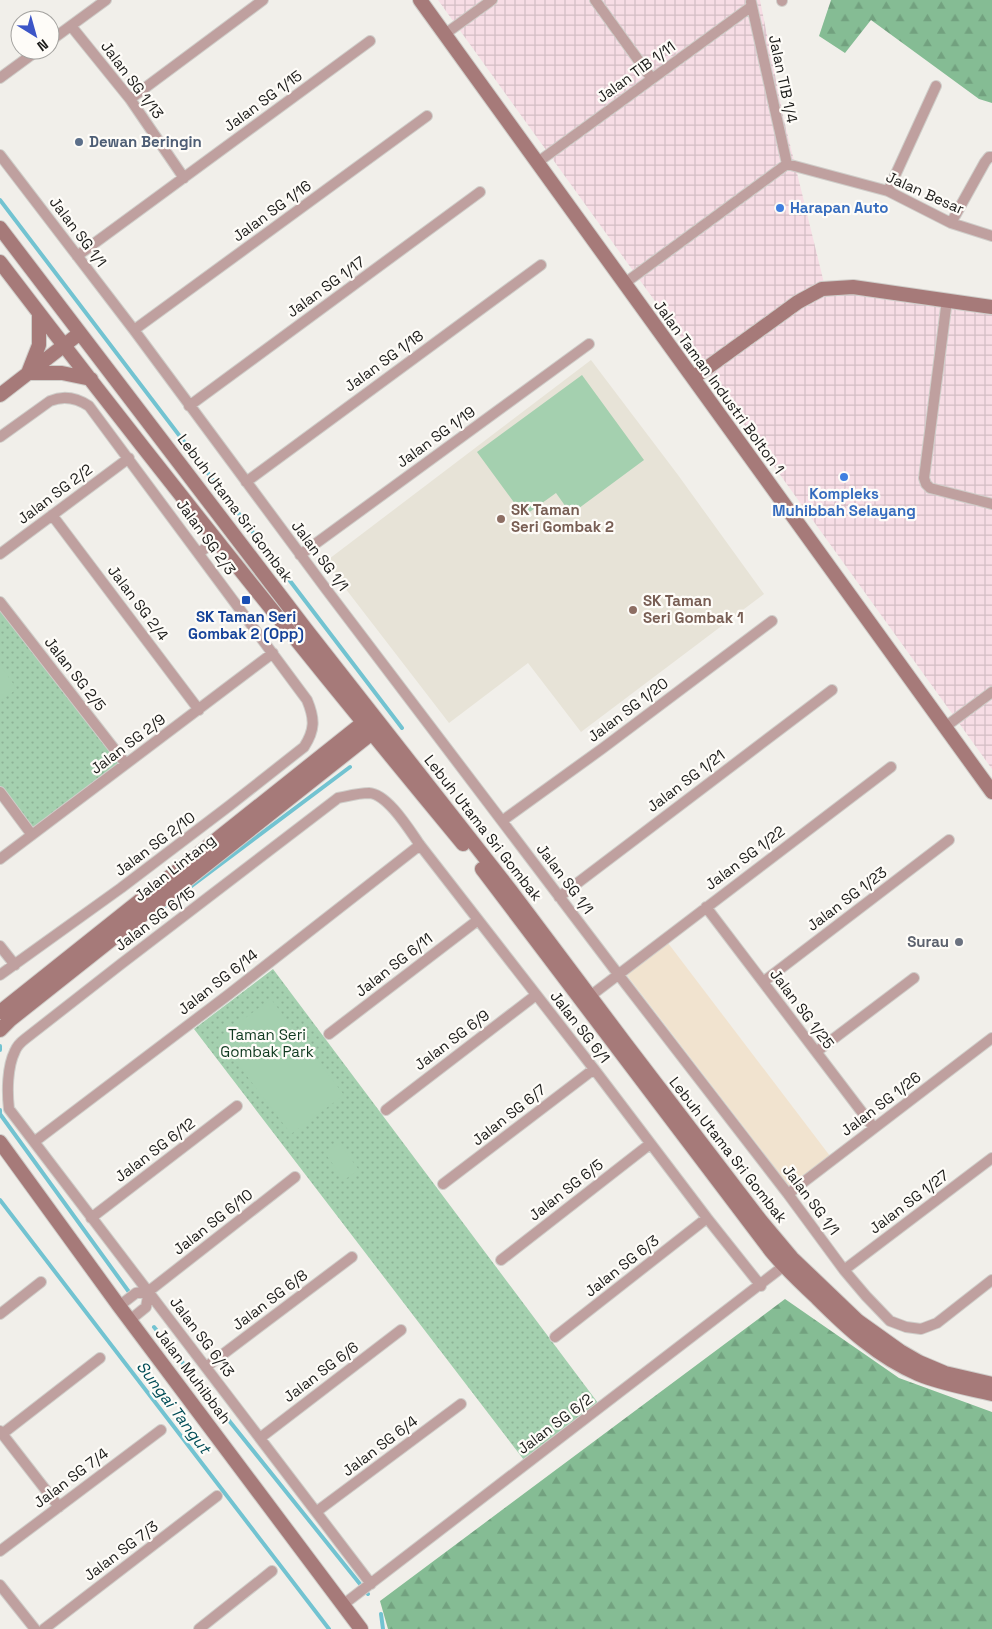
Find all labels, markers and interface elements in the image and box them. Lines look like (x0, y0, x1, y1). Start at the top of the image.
north arrow (10, 10, 60, 60)
street label: Jalan TIB 1/4 (765, 33, 802, 125)
text: N (34, 35, 52, 55)
street label: Jalan SG 1/13 (97, 37, 168, 122)
street label: Jalan TIB 1/11 (593, 37, 679, 107)
street label: Jalan SG 1/15 (220, 66, 306, 135)
place label: Dewan Beringin (89, 132, 202, 151)
marker: Dewan Beringin (73, 136, 85, 148)
street label: Jalan Besar (883, 167, 967, 218)
street label: Jalan SG 1/16 (229, 176, 315, 246)
street label: Jalan SG 1/1 (46, 193, 111, 271)
place label: Harapan Auto (790, 198, 889, 217)
marker: Harapan Auto (774, 202, 786, 214)
street label: Jalan SG 1/17 (283, 252, 369, 321)
street label: Jalan Taman Industri Bolton 1 (650, 296, 789, 477)
street label: Jalan SG 1/18 (341, 326, 427, 396)
street label: Jalan SG 1/19 (393, 402, 479, 472)
street label: Lebuh Utama Sri Gombak (173, 430, 297, 586)
street label: Jalan SG 2/2 (13, 459, 96, 528)
marker: Kompleks Muhibbah Selayang (838, 471, 850, 483)
place label: Kompleks Muhibbah Selayang (772, 484, 916, 520)
street label: Jalan SG 2/3 (173, 495, 240, 578)
place label: SK Taman Seri Gombak 2 (511, 500, 614, 536)
marker: SK Taman Seri Gombak 2 (495, 513, 507, 525)
street label: Jalan SG 1/1 (288, 517, 353, 595)
street label: Jalan SG 2/4 (104, 561, 173, 644)
place label: SK Taman Seri Gombak 1 (643, 591, 744, 627)
marker: SK Taman Seri Gombak 2 (Opp) (240, 594, 252, 606)
marker: SK Taman Seri Gombak 1 (627, 604, 639, 616)
place label: SK Taman Seri Gombak 2 (Opp) (188, 607, 304, 643)
street label: Jalan SG 2/5 (41, 633, 110, 715)
street label: Jalan SG 1/20 (584, 673, 672, 746)
street label: Jalan SG 2/9 (86, 709, 169, 778)
street label: Jalan SG 1/21 (643, 745, 728, 816)
street label: Lebuh Utama Sri Gombak (420, 751, 546, 905)
street label: Jalan SG 2/10 (111, 807, 199, 880)
street label: Jalan SG 1/22 (701, 821, 788, 894)
street label: Jalan Lintang (130, 830, 219, 905)
street label: Jalan SG 1/1 (533, 840, 598, 918)
street label: Jalan SG 1/23 (803, 862, 890, 935)
street label: Jalan SG 6/15 (111, 882, 199, 955)
street label: Jalan SG 6/11 (351, 929, 436, 1001)
place label: Surau (907, 932, 949, 951)
marker: Surau (953, 936, 965, 948)
street label: Jalan SG 6/14 (174, 945, 261, 1019)
street label: Jalan SG 1/25 (766, 965, 839, 1052)
street label: Jalan SG 6/1 (546, 987, 614, 1067)
street label: Jalan SG 6/9 (410, 1005, 493, 1074)
park label: Taman Seri Gombak Park (220, 1025, 314, 1061)
street label: Jalan SG 1/26 (837, 1067, 925, 1140)
street label: Lebuh Utama Sri Gombak (665, 1073, 791, 1227)
street label: Jalan SG 6/7 (468, 1080, 549, 1149)
street label: Jalan SG 6/12 (111, 1113, 199, 1186)
street label: Jalan SG 6/5 (525, 1155, 607, 1225)
street label: Jalan SG 1/1 (779, 1161, 844, 1239)
street label: Jalan SG 1/27 (865, 1166, 952, 1238)
street label: Jalan SG 6/10 (169, 1185, 256, 1259)
street label: Jalan SG 6/3 (581, 1231, 663, 1301)
street label: Jalan SG 6/8 (228, 1265, 311, 1334)
street label: Jalan SG 6/13 (166, 1293, 239, 1381)
street label: Jalan Muhibbah (151, 1324, 235, 1427)
street label: Jalan SG 6/6 (279, 1337, 362, 1406)
water label: Sungai Tangut (132, 1357, 216, 1459)
street label: Jalan SG 6/2 (513, 1389, 596, 1458)
street label: Jalan SG 6/4 (338, 1411, 421, 1480)
street label: Jalan SG 7/4 (30, 1443, 112, 1512)
street label: Jalan SG 7/3 (80, 1516, 162, 1585)

